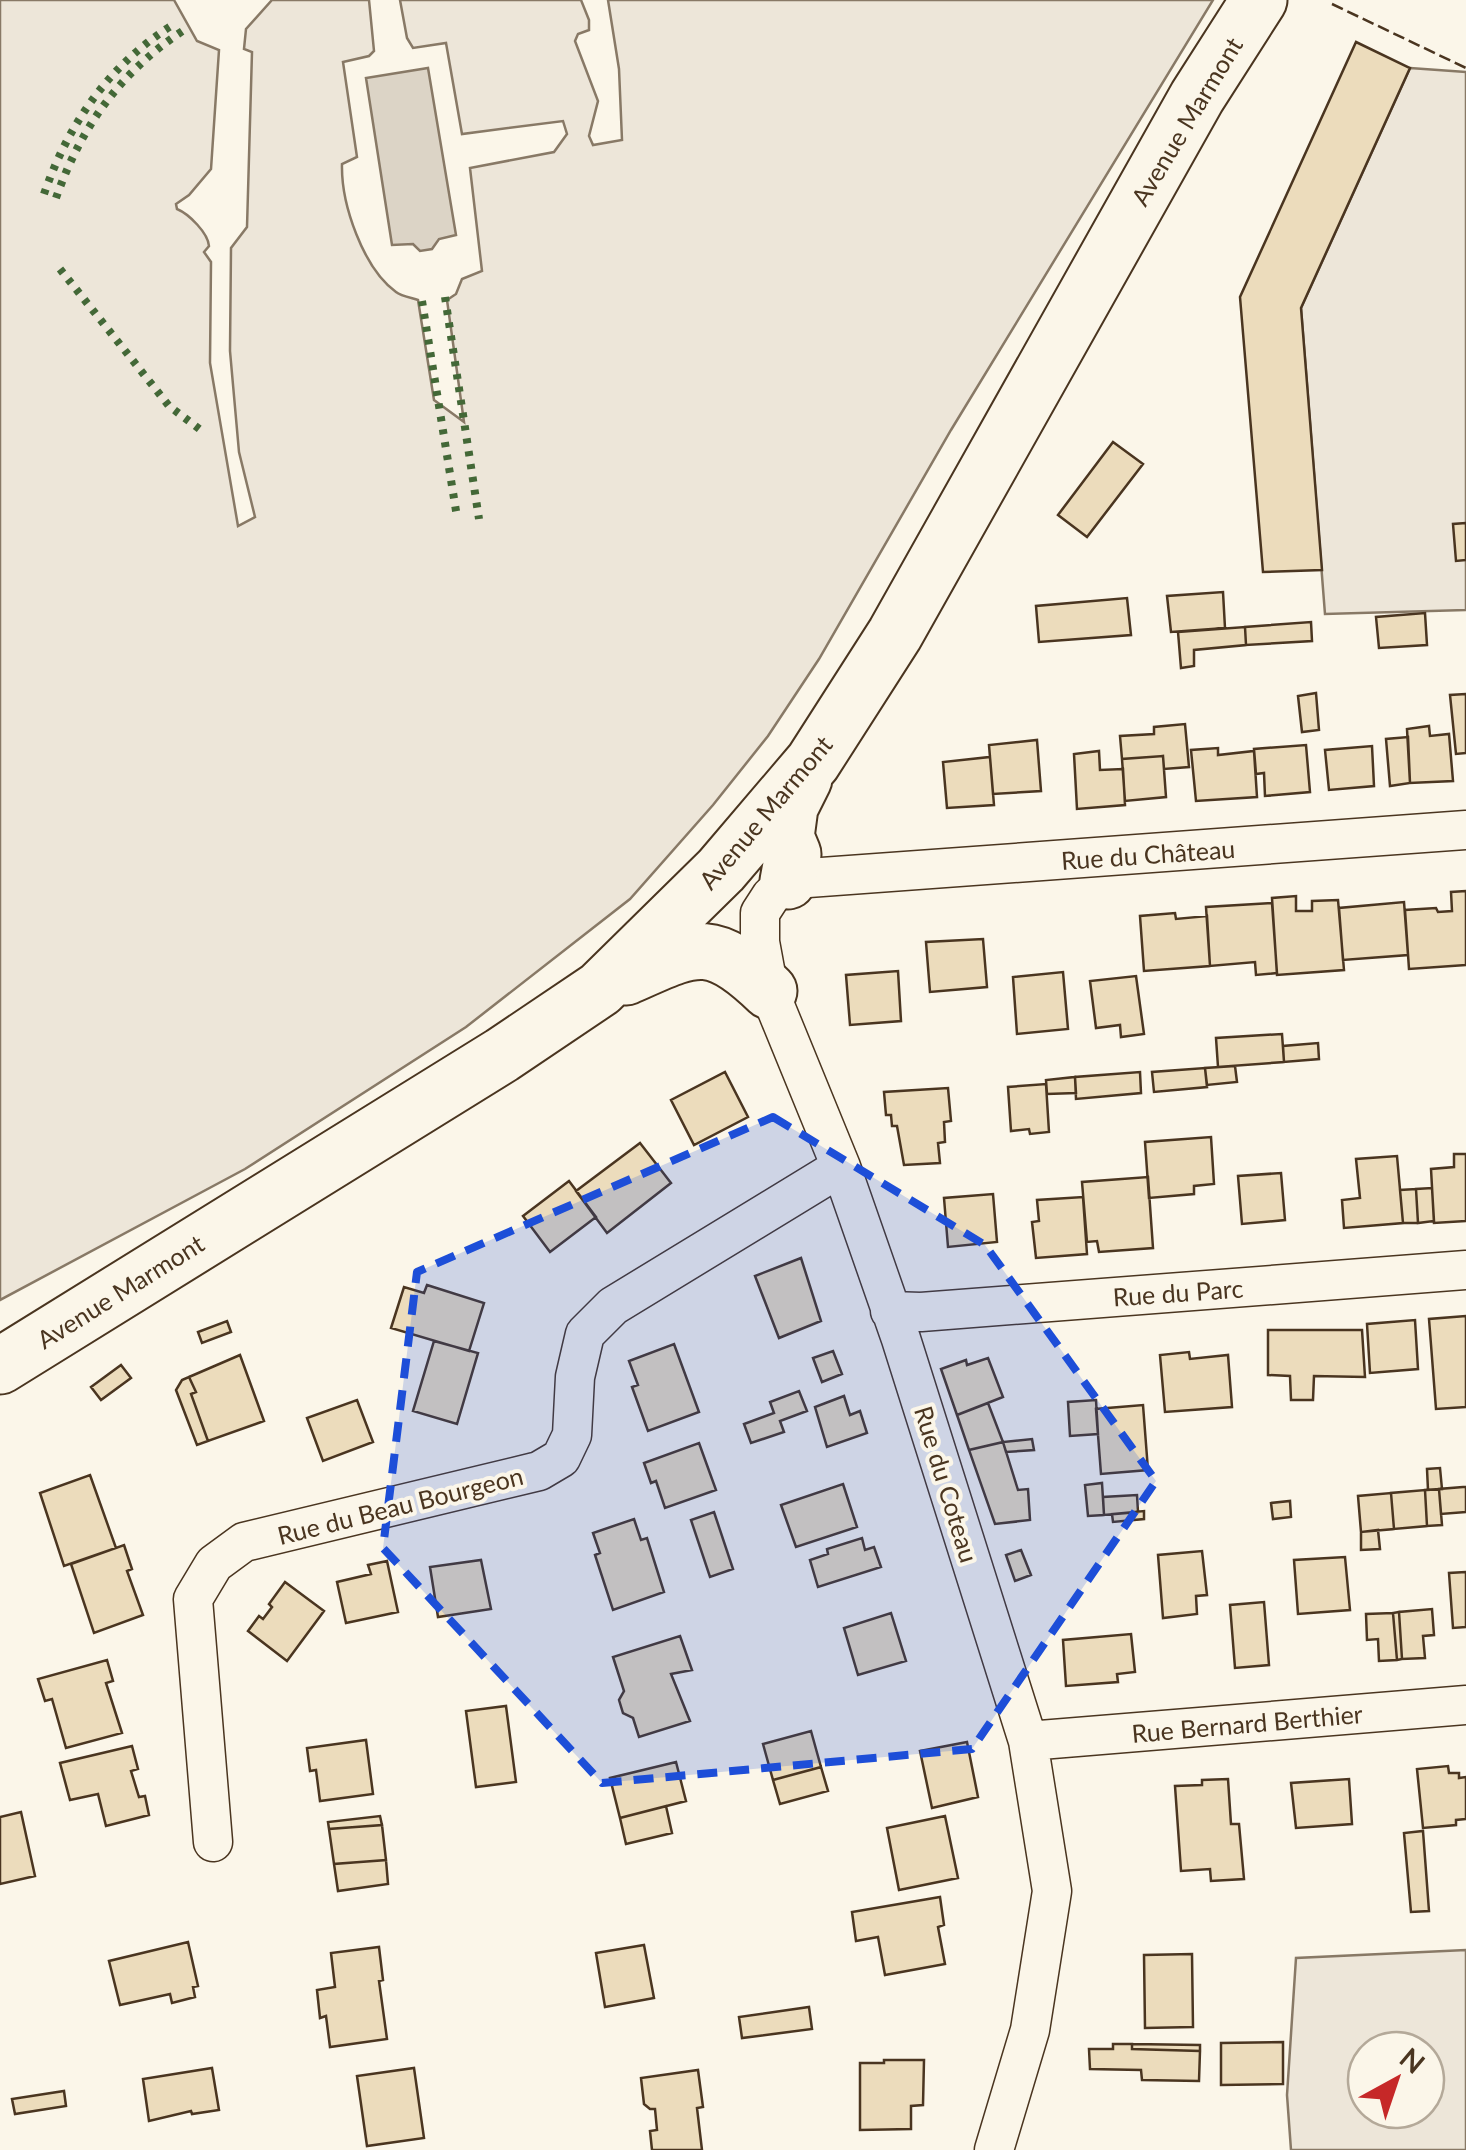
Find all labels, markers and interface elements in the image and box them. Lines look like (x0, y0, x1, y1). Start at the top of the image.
street label: Avenue Marmont (1124, 31, 1248, 211)
street label: Avenue Marmont (692, 729, 838, 895)
street label: Rue du Château (1060, 833, 1236, 875)
street label: Avenue Marmont (31, 1228, 209, 1354)
street label: Rue du Parc (1112, 1272, 1244, 1312)
street label: Rue du Coteau (909, 1402, 985, 1566)
street label: Rue du Beau Bourgeon (274, 1460, 526, 1550)
street label: Rue Bernard Berthier (1130, 1698, 1364, 1748)
north arrow (1346, 2030, 1446, 2130)
text: N (1394, 2040, 1432, 2080)

